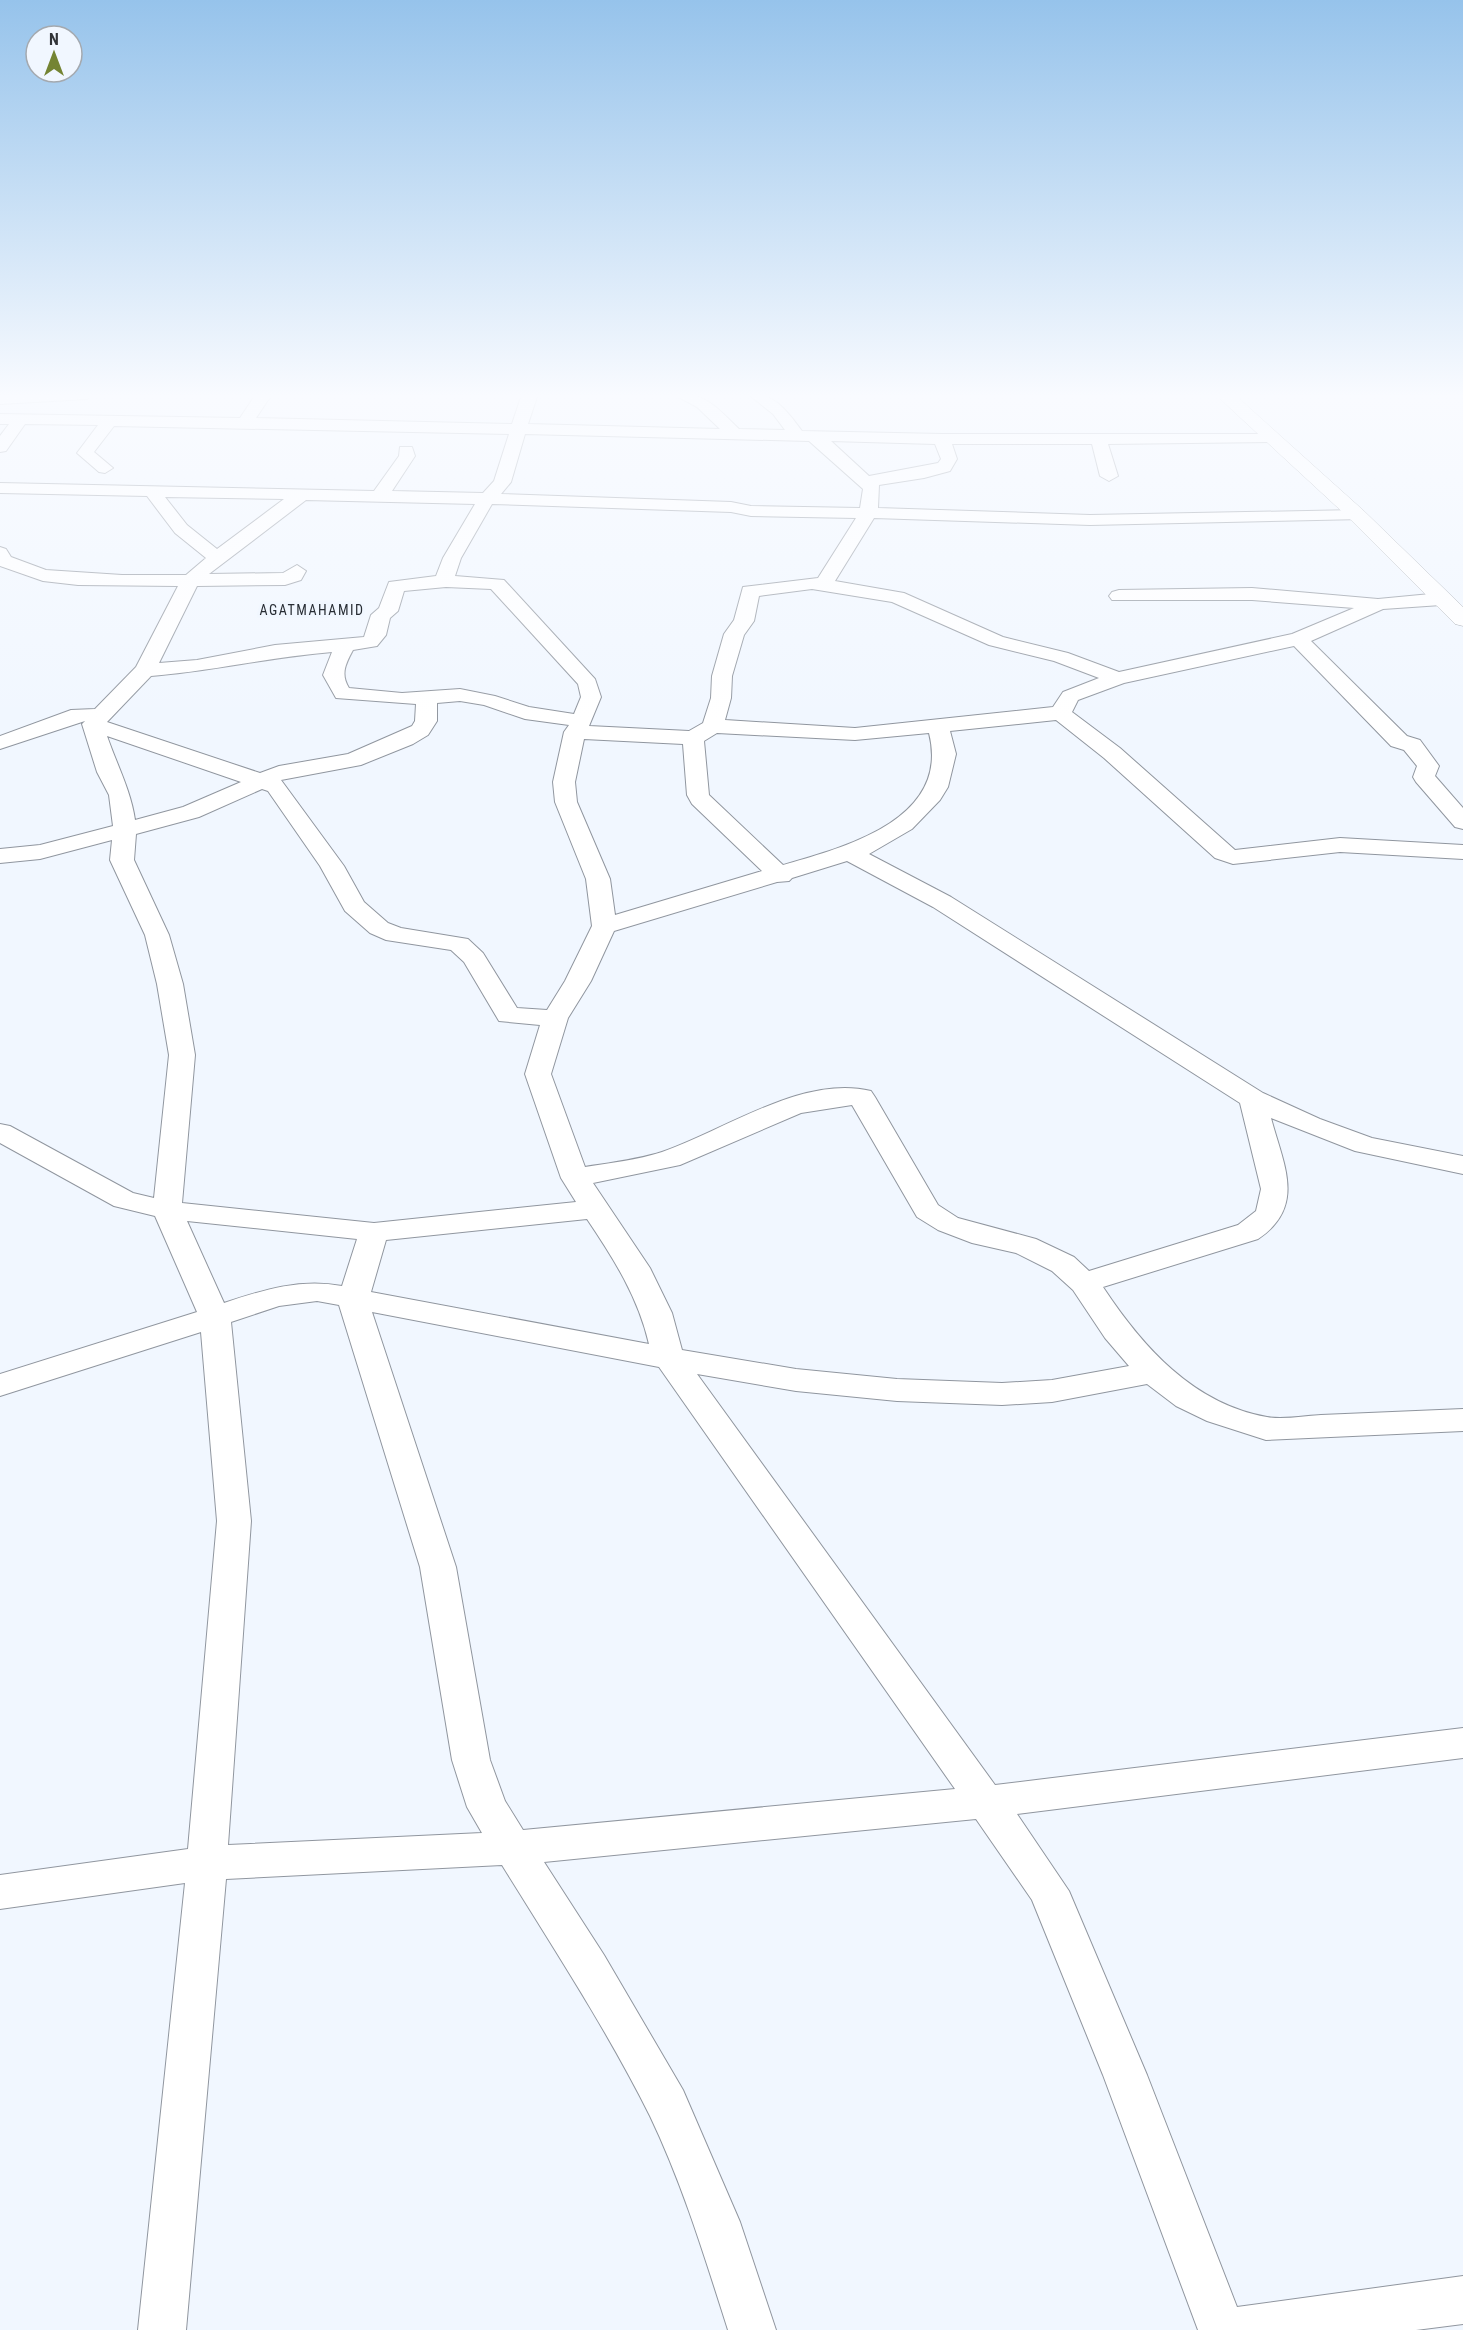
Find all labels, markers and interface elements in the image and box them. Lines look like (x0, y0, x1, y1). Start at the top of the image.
north arrow (24, 24, 84, 84)
text: N (49, 30, 59, 49)
district label: AGATMAHAMID (260, 602, 364, 618)

